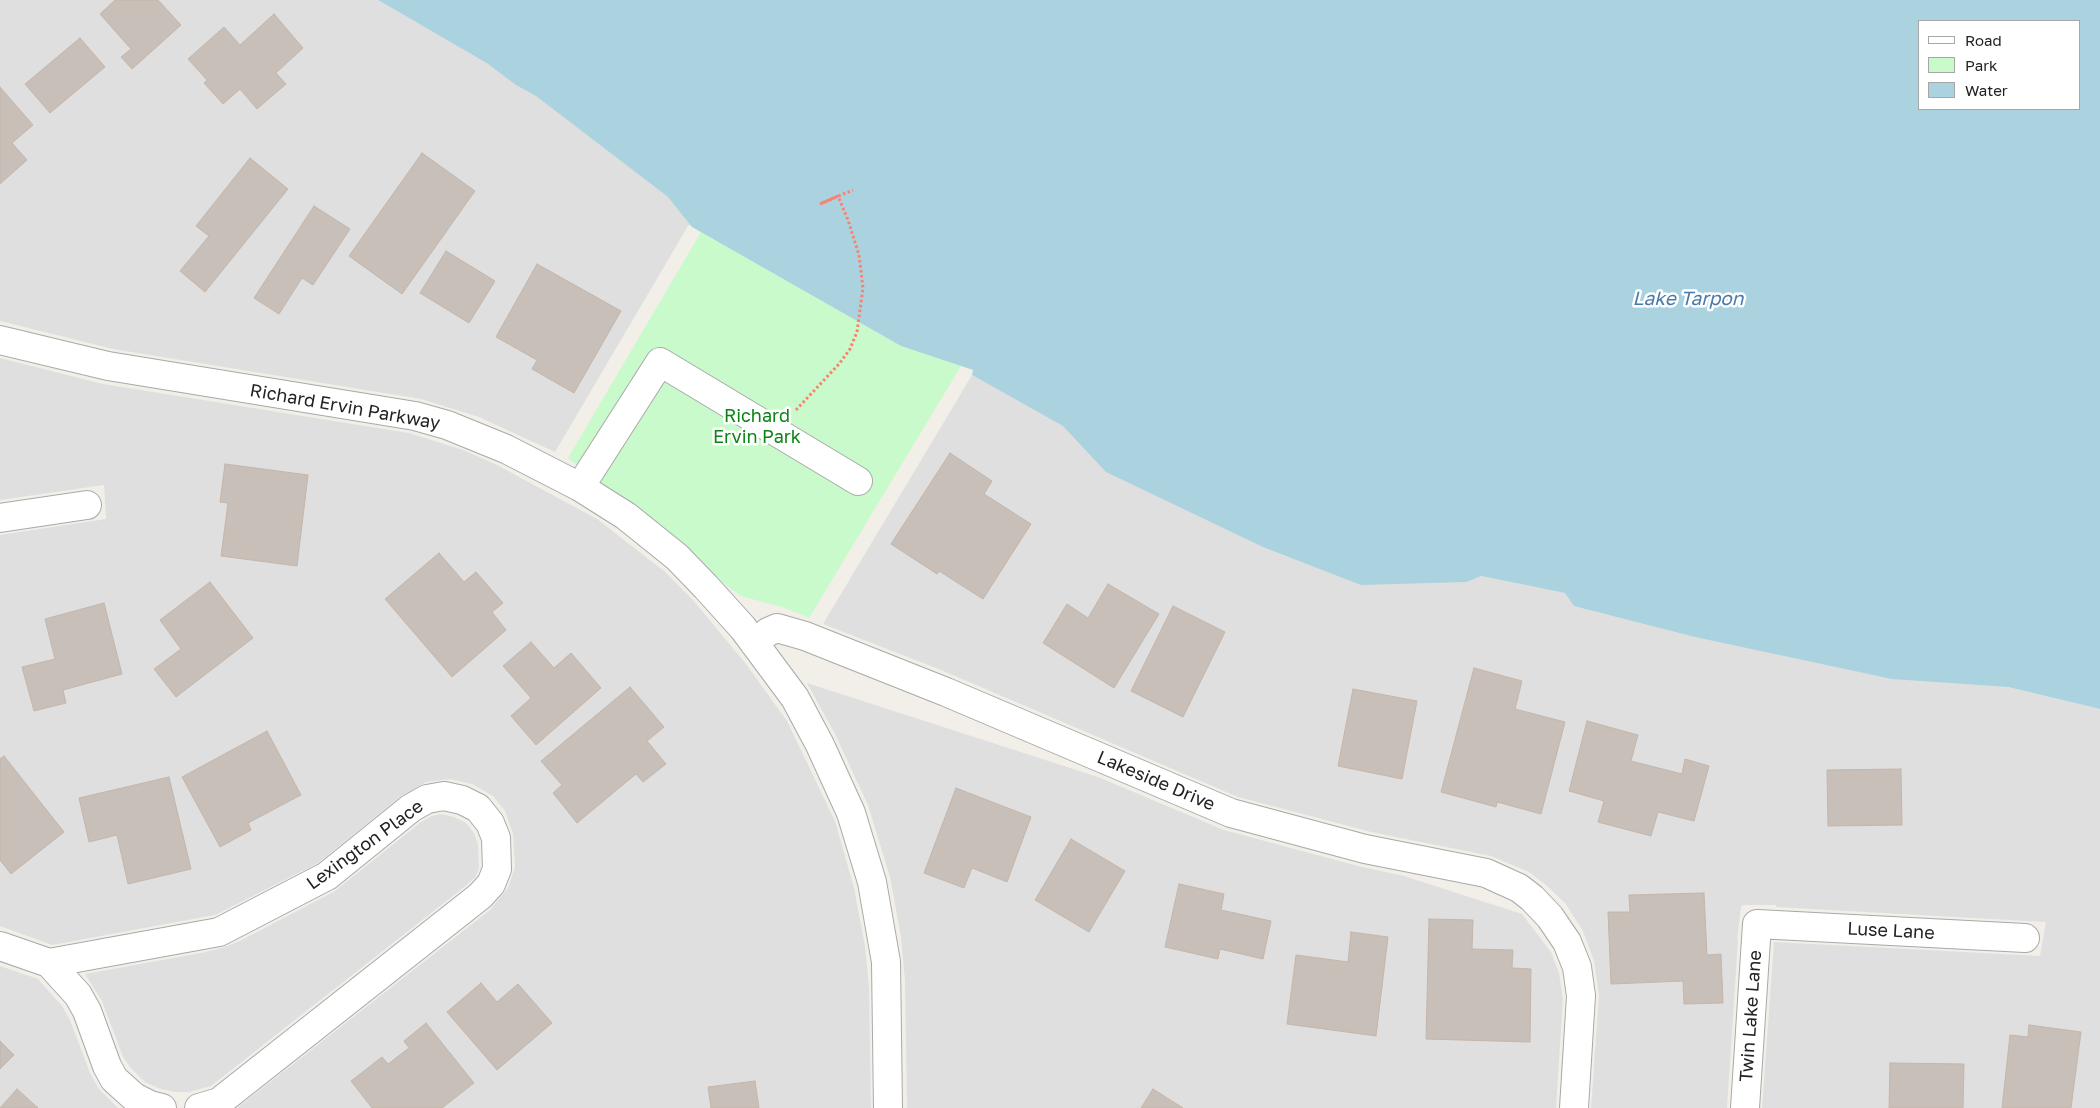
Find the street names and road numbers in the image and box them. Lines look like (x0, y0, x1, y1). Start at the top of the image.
street label: Richard Ervin Parkway (248, 380, 442, 434)
street label: Lakeside Drive (1094, 746, 1218, 816)
street label: Lexington Place (303, 796, 427, 894)
street label: Luse Lane (1847, 918, 1935, 944)
street label: Twin Lake Lane (1736, 949, 1766, 1083)

